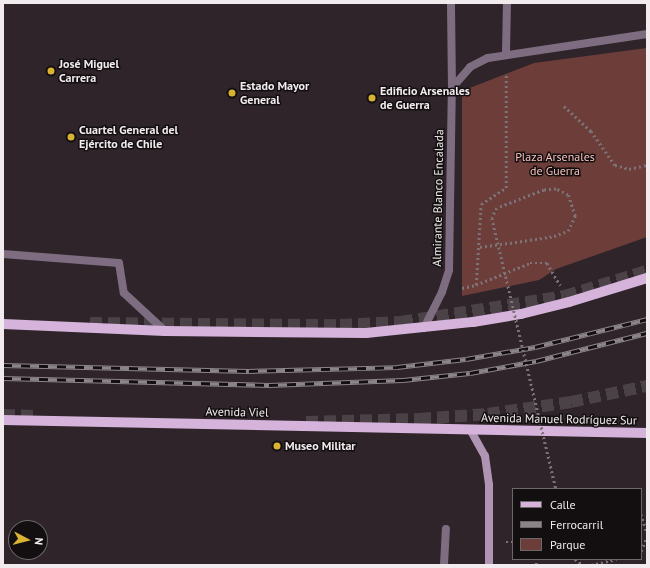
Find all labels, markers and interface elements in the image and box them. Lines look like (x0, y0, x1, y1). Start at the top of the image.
place label: José Miguel Carrera (59, 57, 119, 85)
marker: José Miguel Carrera (46, 66, 56, 76)
place label: Estado Mayor General (240, 79, 309, 107)
place label: Edificio Arsenales de Guerra (380, 84, 470, 112)
marker: Estado Mayor General (227, 88, 237, 98)
marker: Edificio Arsenales de Guerra (367, 93, 377, 103)
place label: Cuartel General del Ejército de Chile (79, 123, 178, 151)
street label: Almirante Blanco Encalada (430, 129, 446, 267)
marker: Cuartel General del Ejército de Chile (66, 132, 76, 142)
park label: Plaza Arsenales de Guerra (515, 150, 595, 178)
street label: Avenida Viel (205, 404, 269, 420)
street label: Avenida Manuel Rodríguez Sur (481, 410, 637, 428)
place label: Museo Militar (285, 439, 356, 453)
marker: Museo Militar (272, 441, 282, 451)
legend (512, 488, 642, 560)
text: Calle (550, 497, 576, 512)
text: Ferrocarril (550, 517, 603, 532)
north arrow (8, 520, 48, 560)
text: N (32, 537, 46, 546)
text: Parque (550, 537, 585, 552)

